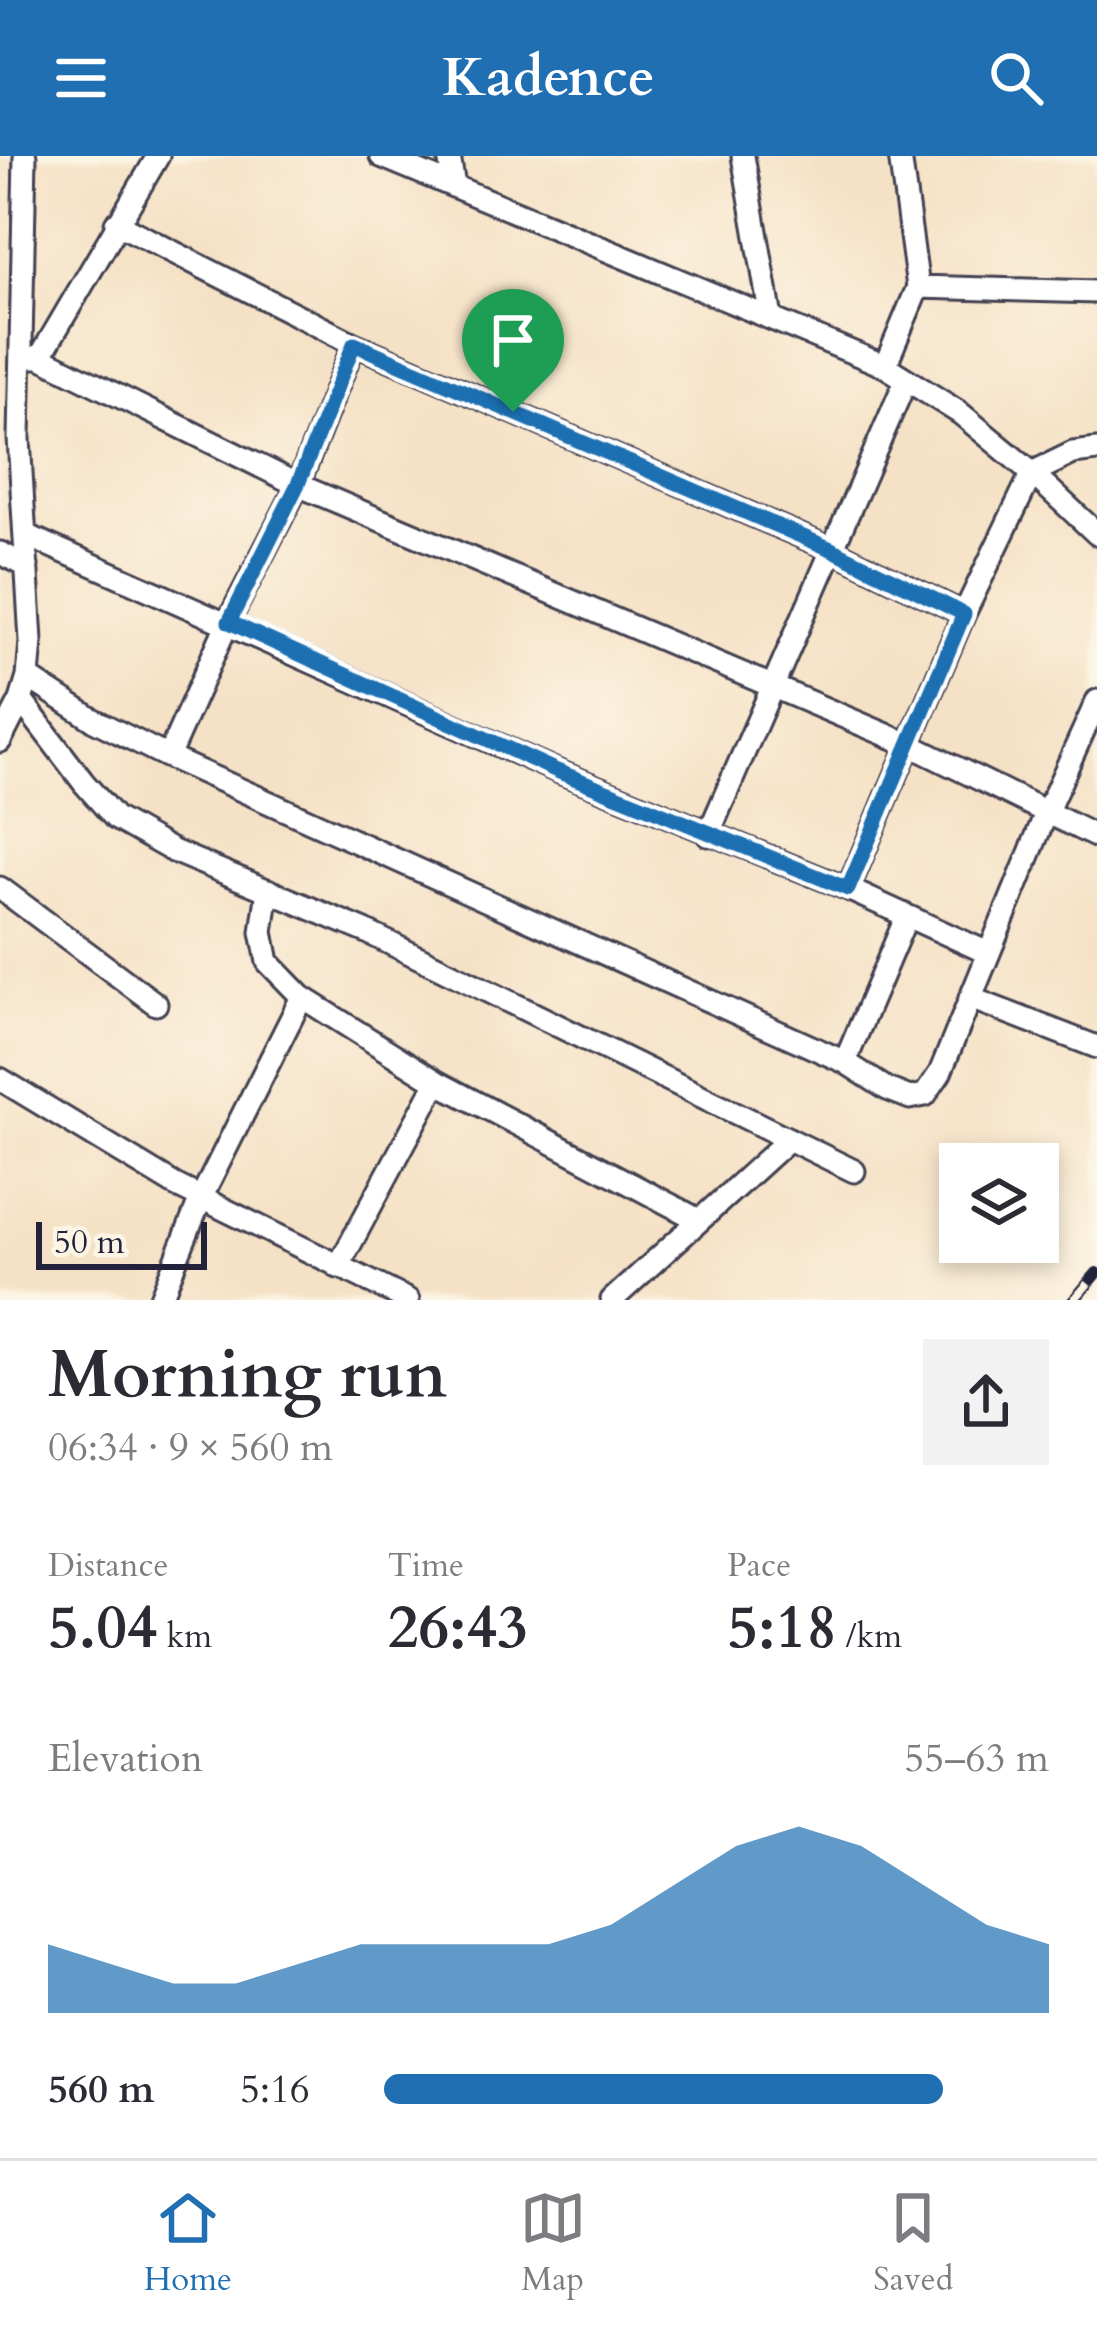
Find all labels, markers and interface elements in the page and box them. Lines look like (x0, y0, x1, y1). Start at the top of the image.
text: Kadence (442, 42, 655, 115)
icon: menu (48, 45, 114, 111)
icon: search (983, 45, 1049, 111)
pin (462, 289, 564, 412)
icon: arrive (480, 307, 546, 373)
map controls (939, 1143, 1059, 1263)
button: layers (939, 1143, 1059, 1263)
scale bar (36, 1216, 207, 1269)
text: 50 m (54, 1220, 125, 1265)
text: Morning run (48, 1331, 447, 1420)
button: share (923, 1339, 1049, 1465)
text: 06:34 · 9 × 560 m (48, 1421, 333, 1474)
text: Distance (48, 1543, 169, 1588)
text: Time (388, 1543, 464, 1588)
text: Pace (727, 1543, 791, 1588)
text: 5.04 (48, 1588, 158, 1669)
text: 26:43 (388, 1588, 528, 1669)
text: 5:18 (727, 1588, 837, 1669)
text: km (158, 1614, 212, 1659)
text: /km (837, 1614, 902, 1659)
text: Elevation (48, 1732, 203, 1785)
text: 55–63 m (904, 1732, 1049, 1785)
text: 560 m (48, 2063, 154, 2116)
text: 5:16 (240, 2063, 310, 2116)
tab: Home (144, 2185, 232, 2302)
tab: Map (520, 2185, 586, 2302)
tab: Saved (873, 2185, 953, 2302)

